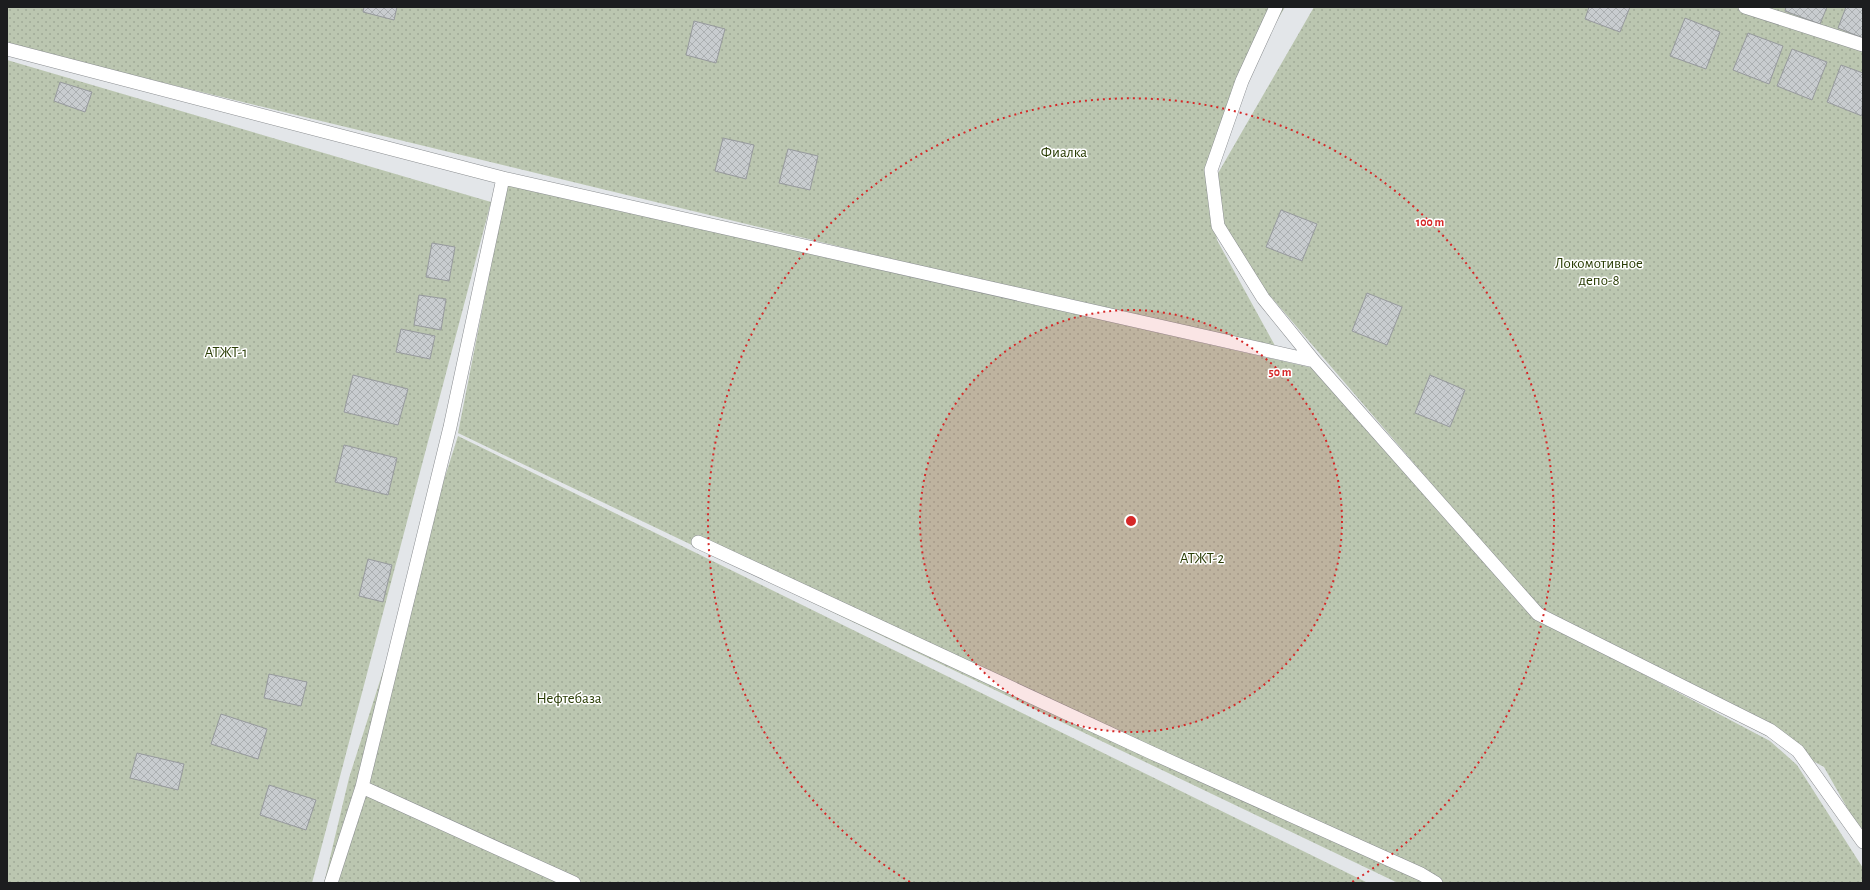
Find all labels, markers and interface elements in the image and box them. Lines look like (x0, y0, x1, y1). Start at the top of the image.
park label: Фиалка (1041, 145, 1087, 160)
text: 100 m (1416, 216, 1444, 228)
park label: Локомотивное депо-8 (1555, 256, 1643, 288)
park label: АТЖТ-1 (205, 345, 247, 360)
text: 50 m (1269, 366, 1292, 378)
centre of rings (1124, 514, 1138, 528)
park label: АТЖТ-2 (1180, 551, 1224, 566)
park label: Нефтебаза (536, 691, 602, 706)

